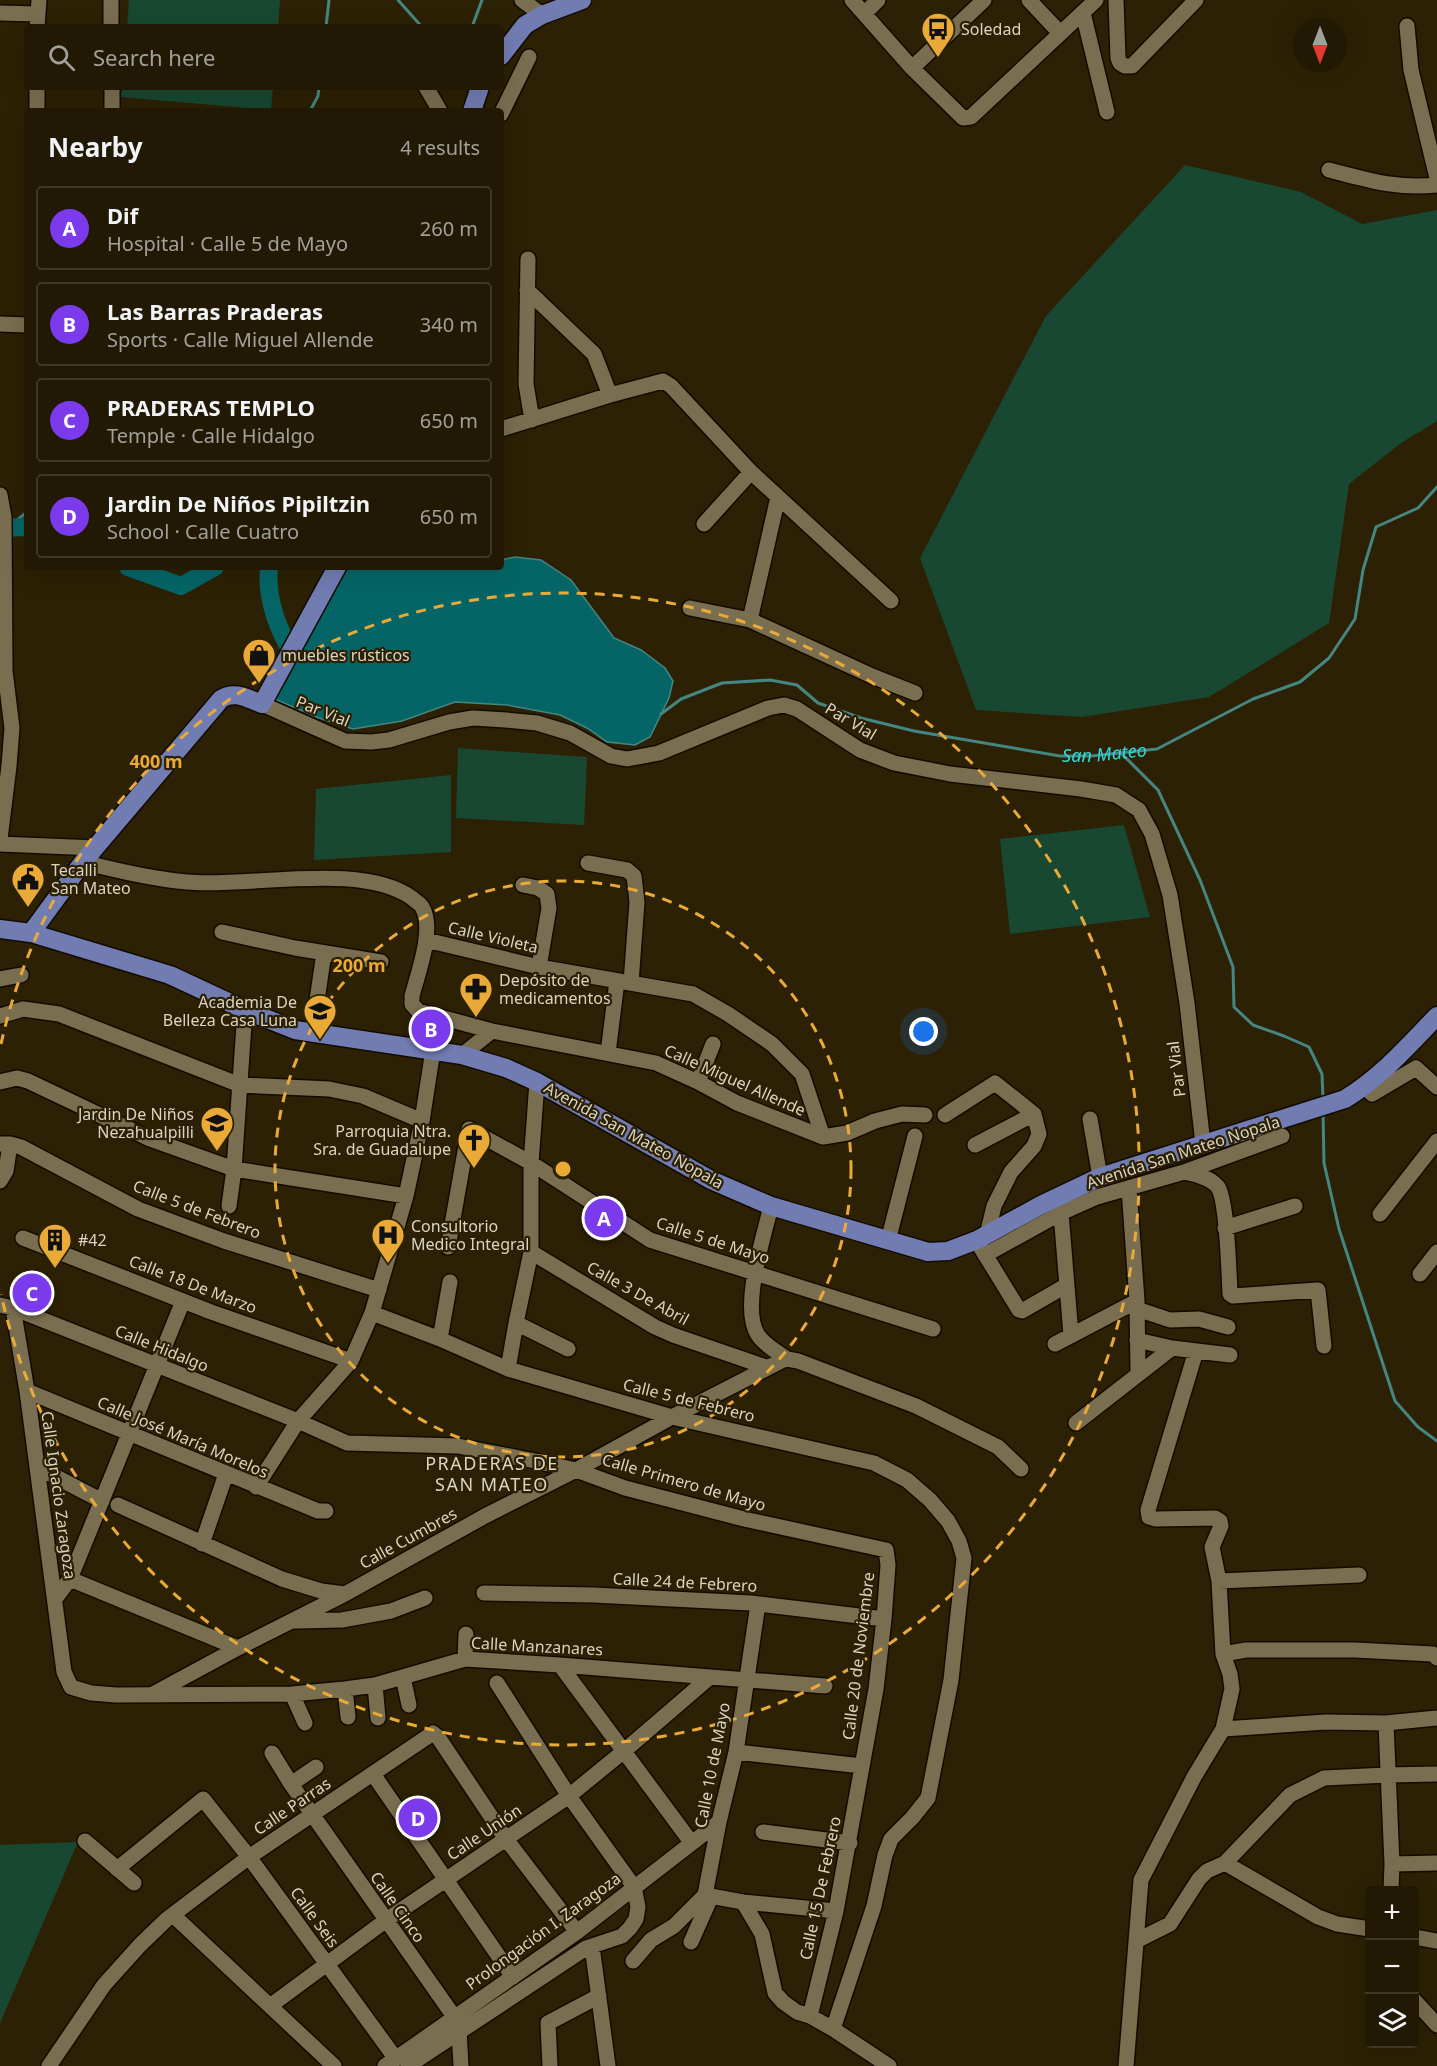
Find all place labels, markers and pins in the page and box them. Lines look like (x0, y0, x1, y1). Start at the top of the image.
bus stop icon: Soledad (920, 11, 956, 58)
place label: Soledad (961, 18, 1021, 40)
shop icon: muebles rústicos (241, 637, 277, 684)
place label: muebles rústicos (282, 644, 410, 666)
place label: Tecalli San Mateo (51, 859, 131, 899)
public building icon: Tecalli San Mateo (10, 861, 46, 908)
place label: Depósito de medicamentos (499, 969, 611, 1009)
pharmacy icon: Depósito de medicamentos (458, 971, 494, 1018)
place label: Academia De Belleza Casa Luna (163, 991, 297, 1031)
school or university icon: Academia De Belleza Casa Luna (302, 993, 338, 1040)
pin: B (412, 1006, 450, 1052)
place label: Jardin De Niños Nezahualpilli (76, 1103, 194, 1143)
school or university icon: Jardin De Niños Nezahualpilli (199, 1105, 235, 1152)
place label: Parroquia Ntra. Sra. de Guadalupe (313, 1120, 451, 1160)
church icon: Parroquia Ntra. Sra. de Guadalupe (456, 1122, 492, 1169)
centre of rings (553, 1159, 573, 1179)
pin: A (584, 1196, 624, 1240)
place label: Consultorio Medico Integral (411, 1215, 529, 1255)
hospital icon: Consultorio Medico Integral (370, 1217, 406, 1264)
building icon: #42 (37, 1222, 73, 1269)
place label: #42 (78, 1229, 107, 1251)
pin: C (12, 1270, 51, 1316)
pin: D (398, 1796, 438, 1840)

